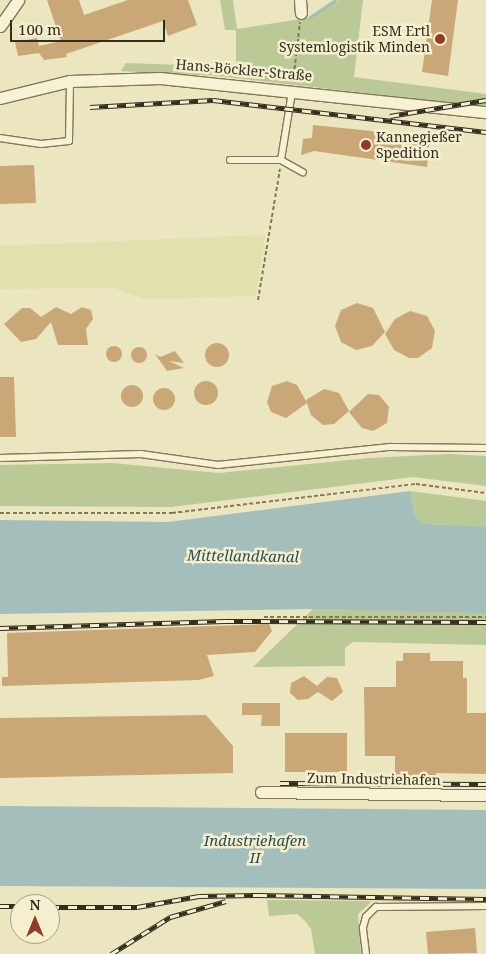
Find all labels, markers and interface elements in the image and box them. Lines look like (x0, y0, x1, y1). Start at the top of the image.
scale bar (12, 10, 168, 42)
text: 100 m (18, 19, 61, 39)
place label: ESM Ertl Systemlogistik Minden (279, 23, 430, 56)
marker: ESM Ertl Systemlogistik Minden (434, 33, 446, 45)
street label: Hans-Böckler-Straße (175, 56, 313, 84)
place label: Kannegießer Spedition (376, 129, 462, 162)
marker: Kannegießer Spedition (360, 139, 372, 151)
water label: Mittellandkanal (187, 546, 299, 566)
street label: Zum Industriehafen (307, 769, 441, 789)
water label: Industriehafen II (204, 831, 306, 866)
north arrow (10, 894, 60, 944)
text: N (29, 895, 41, 914)

